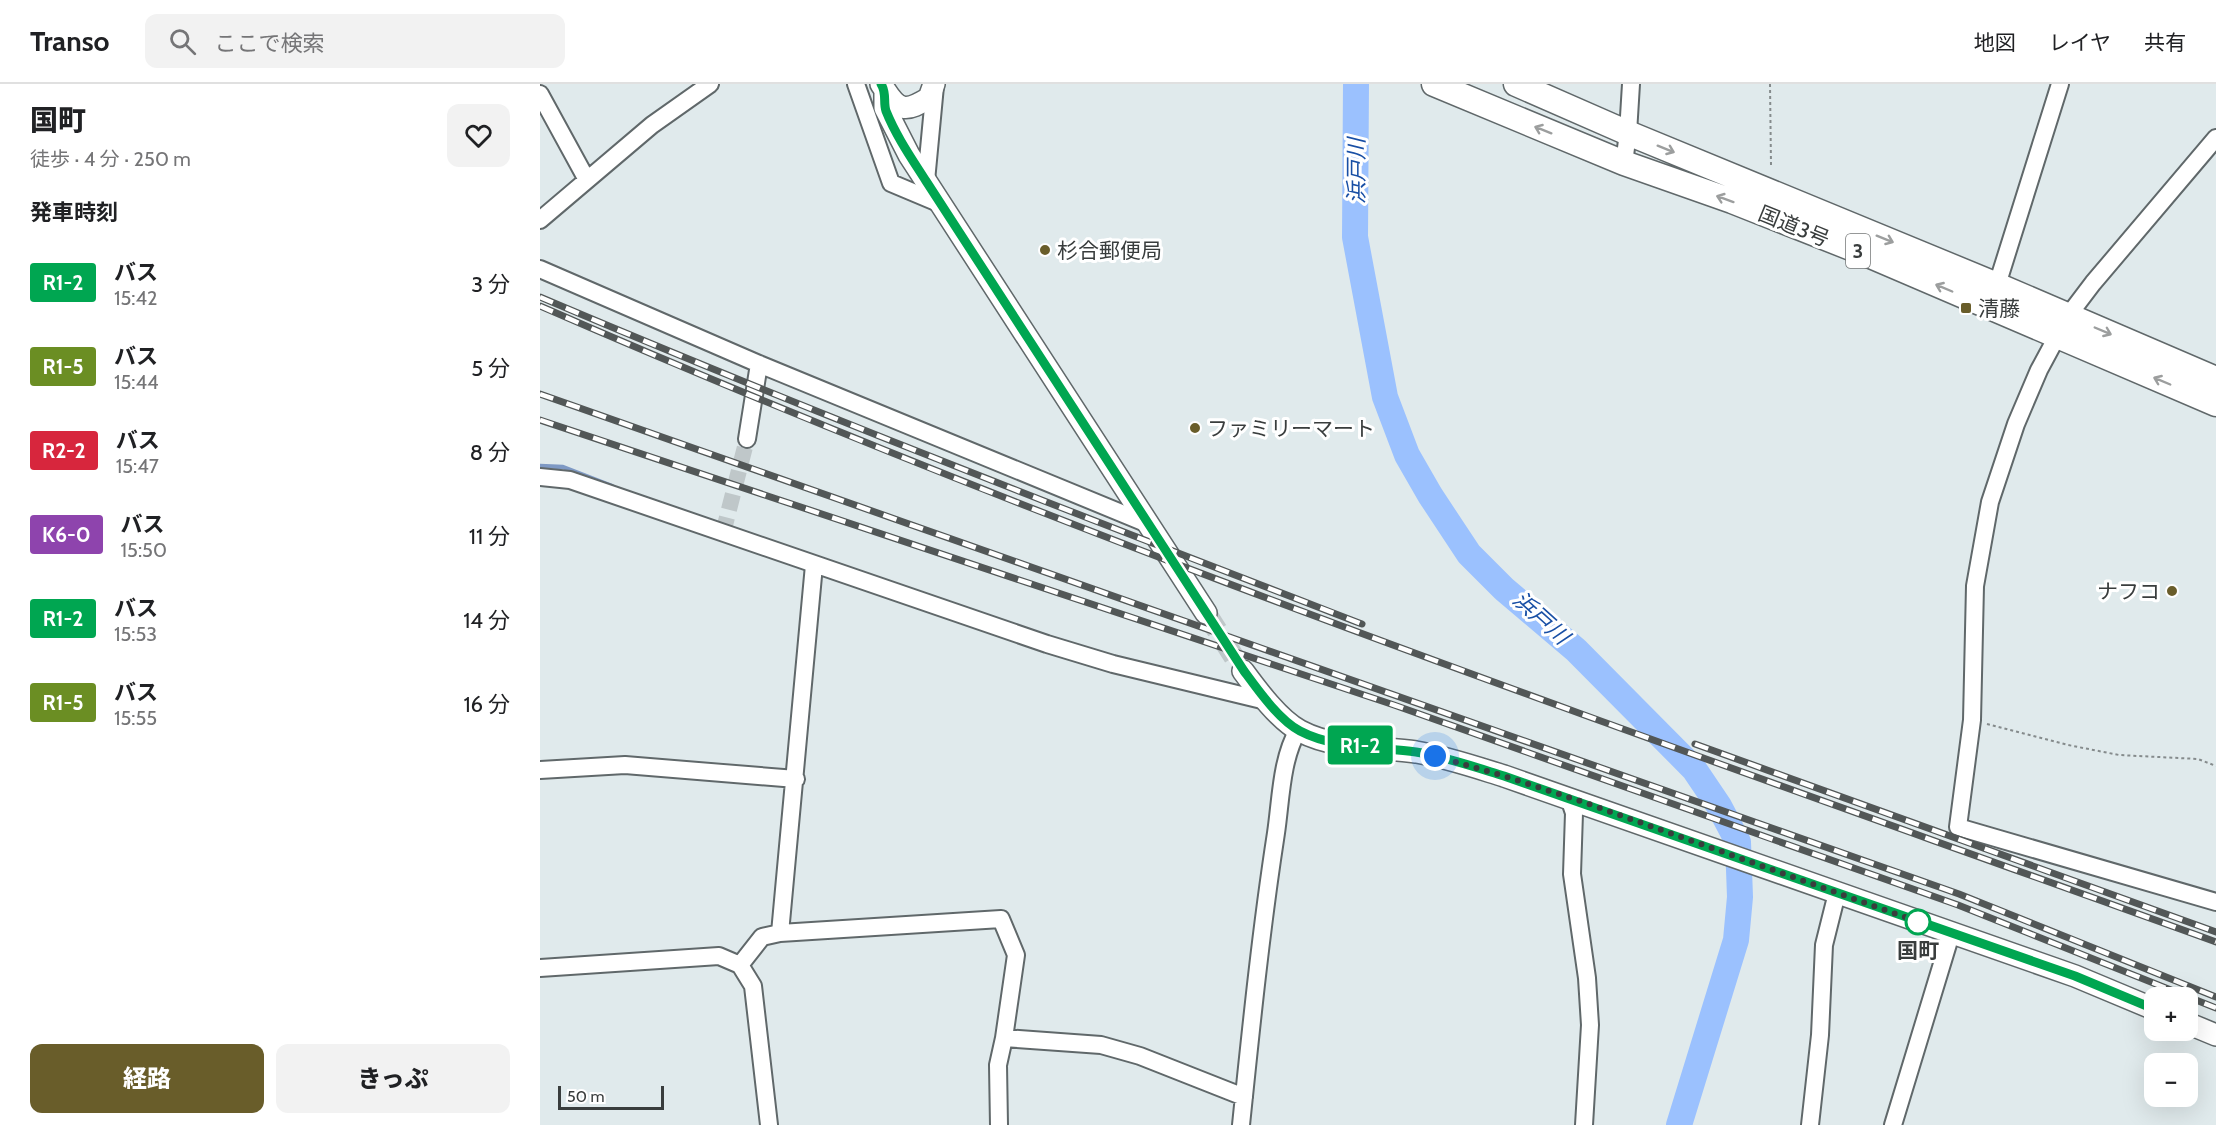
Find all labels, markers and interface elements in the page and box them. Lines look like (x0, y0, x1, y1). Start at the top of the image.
search box (145, 14, 565, 68)
text: Transo (30, 24, 109, 58)
icon: search (166, 25, 199, 58)
text: ここで検索 (214, 30, 324, 57)
text: 地図 (1974, 30, 2016, 55)
text: レイヤ (2049, 30, 2111, 55)
text: 共有 (2144, 30, 2186, 55)
text: 国町 (30, 103, 86, 137)
button: heart (447, 104, 510, 167)
one-way arrow (1534, 124, 1552, 135)
water label: 浜戸川 (1343, 136, 1370, 204)
one-way arrow (1656, 144, 1675, 155)
text: 徒歩 · 4 分 · 250 m (30, 147, 191, 171)
one-way arrow (1716, 192, 1735, 203)
text: 発車時刻 (30, 199, 118, 226)
street label: 国道3号 (1755, 200, 1833, 252)
road number: 3 (1846, 234, 1870, 268)
one-way arrow (1875, 234, 1894, 245)
place label: 杉合郵便局 (1057, 238, 1162, 263)
marker: 杉合郵便局 (1038, 243, 1052, 257)
text: バス (114, 259, 158, 286)
text: R1-2 (43, 270, 83, 295)
text: 3 分 (471, 271, 510, 298)
one-way arrow (1936, 282, 1954, 293)
text: 15:42 (114, 286, 158, 310)
place label: 清藤 (1978, 296, 2020, 321)
marker: 清藤 (1959, 301, 1973, 315)
one-way arrow (2094, 326, 2112, 338)
text: バス (114, 343, 158, 370)
text: R1-5 (43, 354, 83, 379)
text: 5 分 (471, 355, 510, 382)
text: 15:44 (114, 370, 159, 394)
one-way arrow (2154, 375, 2172, 386)
place label: ファミリーマート (1207, 416, 1375, 441)
marker: ファミリーマート (1188, 421, 1202, 435)
text: バス (116, 427, 160, 454)
text: R2-2 (42, 438, 86, 463)
text: 8 分 (470, 439, 510, 466)
text: 15:47 (116, 454, 159, 478)
text: バス (121, 511, 165, 538)
text: K6-0 (42, 522, 91, 547)
text: 11 分 (469, 523, 510, 550)
text: 15:50 (121, 538, 167, 562)
place label: ナフコ (2097, 579, 2160, 604)
marker: ナフコ (2165, 584, 2179, 598)
water label: 浜戸川 (1507, 586, 1576, 651)
text: バス (114, 595, 158, 622)
text: R1-2 (43, 606, 83, 631)
text: 14 分 (463, 607, 510, 634)
text: 15:53 (114, 622, 157, 646)
text: バス (114, 679, 158, 706)
text: R1-5 (43, 690, 83, 715)
text: 16 分 (463, 691, 510, 718)
text: 15:55 (114, 706, 157, 730)
line badge: R1-2 (1318, 726, 1402, 764)
text: R1-2 (1340, 733, 1380, 758)
your location (1420, 741, 1450, 771)
marker: 国町 (1905, 909, 1931, 935)
place label: 国町 (1897, 938, 1939, 963)
map controls (2144, 987, 2198, 1107)
button: + (2144, 987, 2198, 1041)
button: 経路 (30, 1044, 264, 1113)
button: きっぷ (276, 1044, 510, 1113)
button: − (2144, 1053, 2198, 1107)
scale bar (558, 1083, 664, 1110)
text: 50 m (567, 1087, 604, 1106)

